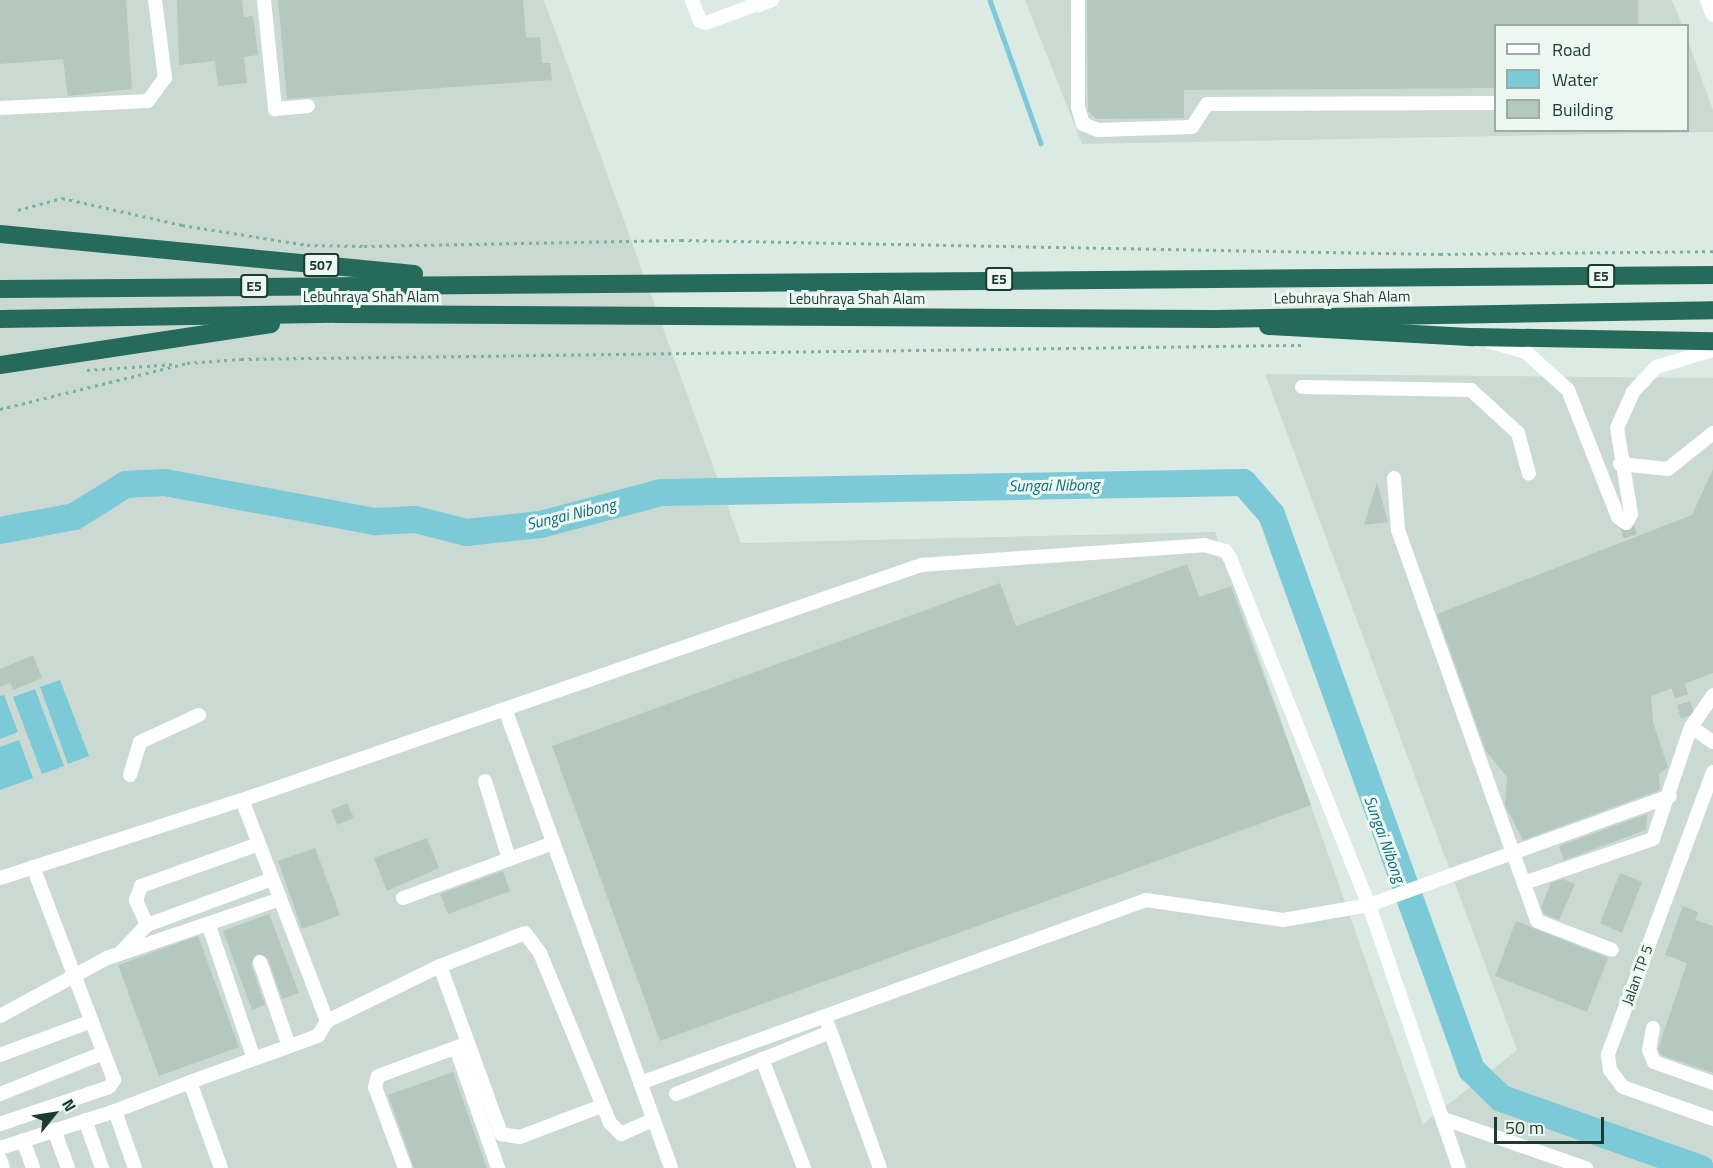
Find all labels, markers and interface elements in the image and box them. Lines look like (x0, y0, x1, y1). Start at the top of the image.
legend (1494, 24, 1689, 132)
text: Road (1552, 36, 1591, 63)
text: Water (1552, 66, 1598, 93)
text: Building (1552, 96, 1613, 123)
road number: 507 (303, 254, 339, 276)
road number: E5 (1586, 265, 1616, 287)
road number: E5 (984, 268, 1014, 290)
road number: E5 (239, 275, 269, 297)
street label: Lebuhraya Shah Alam (1274, 287, 1410, 307)
street label: Lebuhraya Shah Alam (303, 288, 439, 306)
street label: Lebuhraya Shah Alam (789, 290, 925, 308)
water label: Sungai Nibong (1008, 475, 1100, 495)
water label: Sungai Nibong (525, 494, 617, 534)
water label: Sungai Nibong (1360, 793, 1410, 885)
street label: Jalan TP 5 (1618, 942, 1656, 1008)
north arrow (24, 1084, 84, 1144)
text: N (56, 1094, 83, 1116)
scale bar (1497, 1105, 1606, 1143)
text: 50 m (1505, 1114, 1544, 1141)

